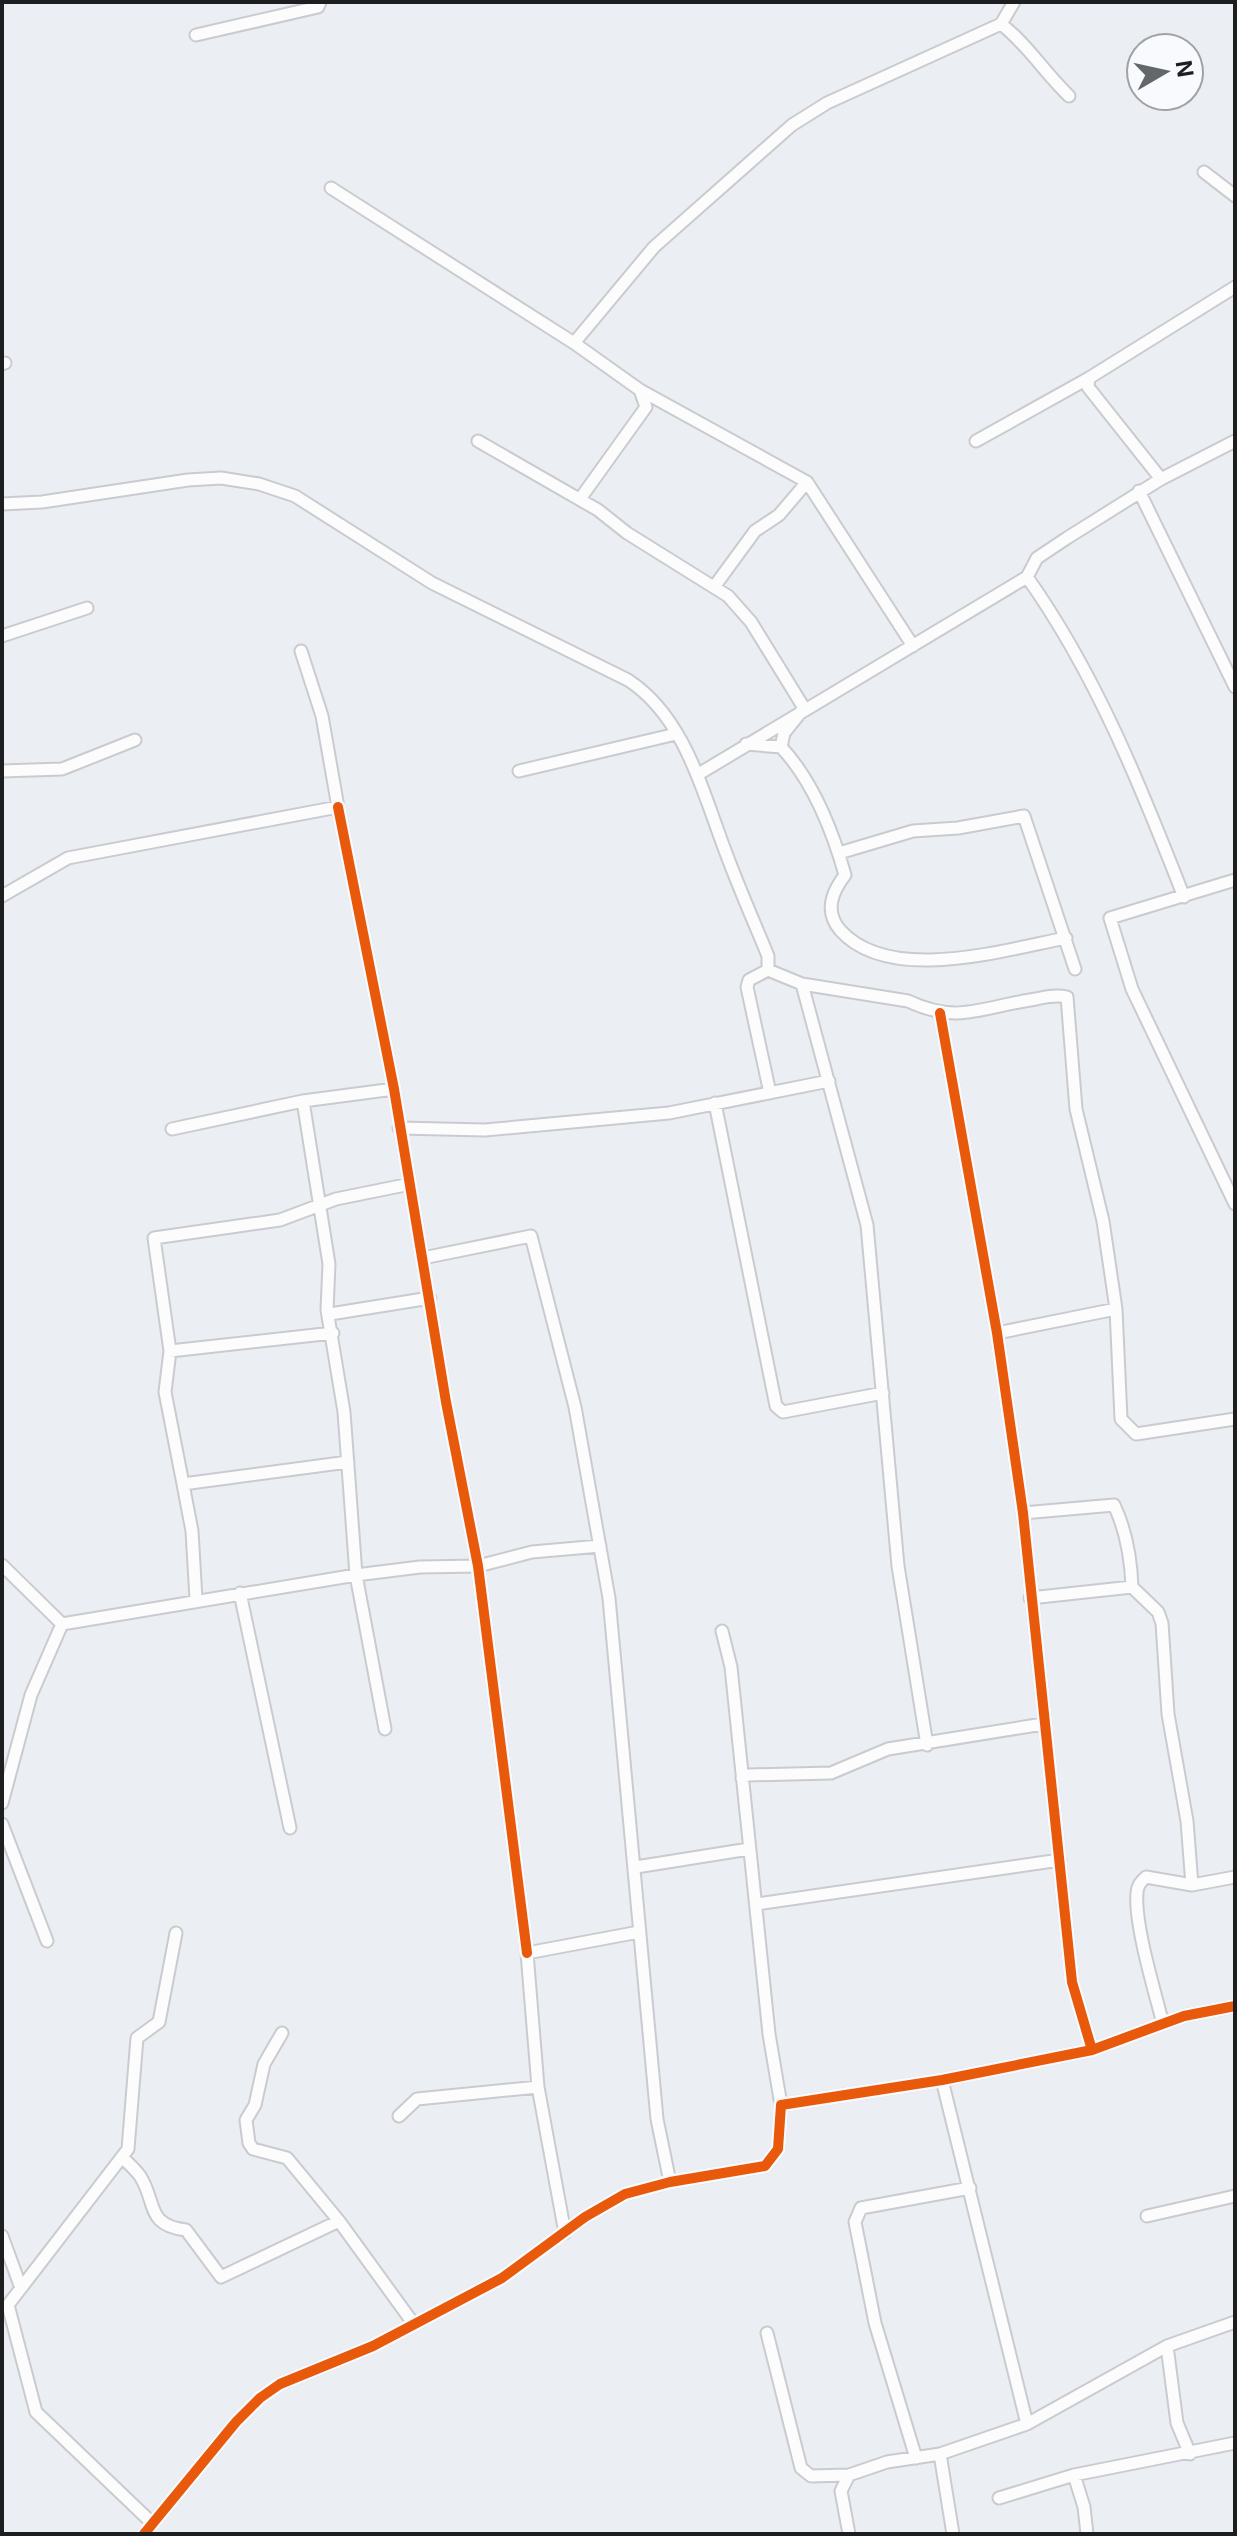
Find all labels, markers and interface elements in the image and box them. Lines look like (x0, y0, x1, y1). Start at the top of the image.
north arrow (1125, 32, 1205, 112)
text: N (1171, 59, 1199, 79)

